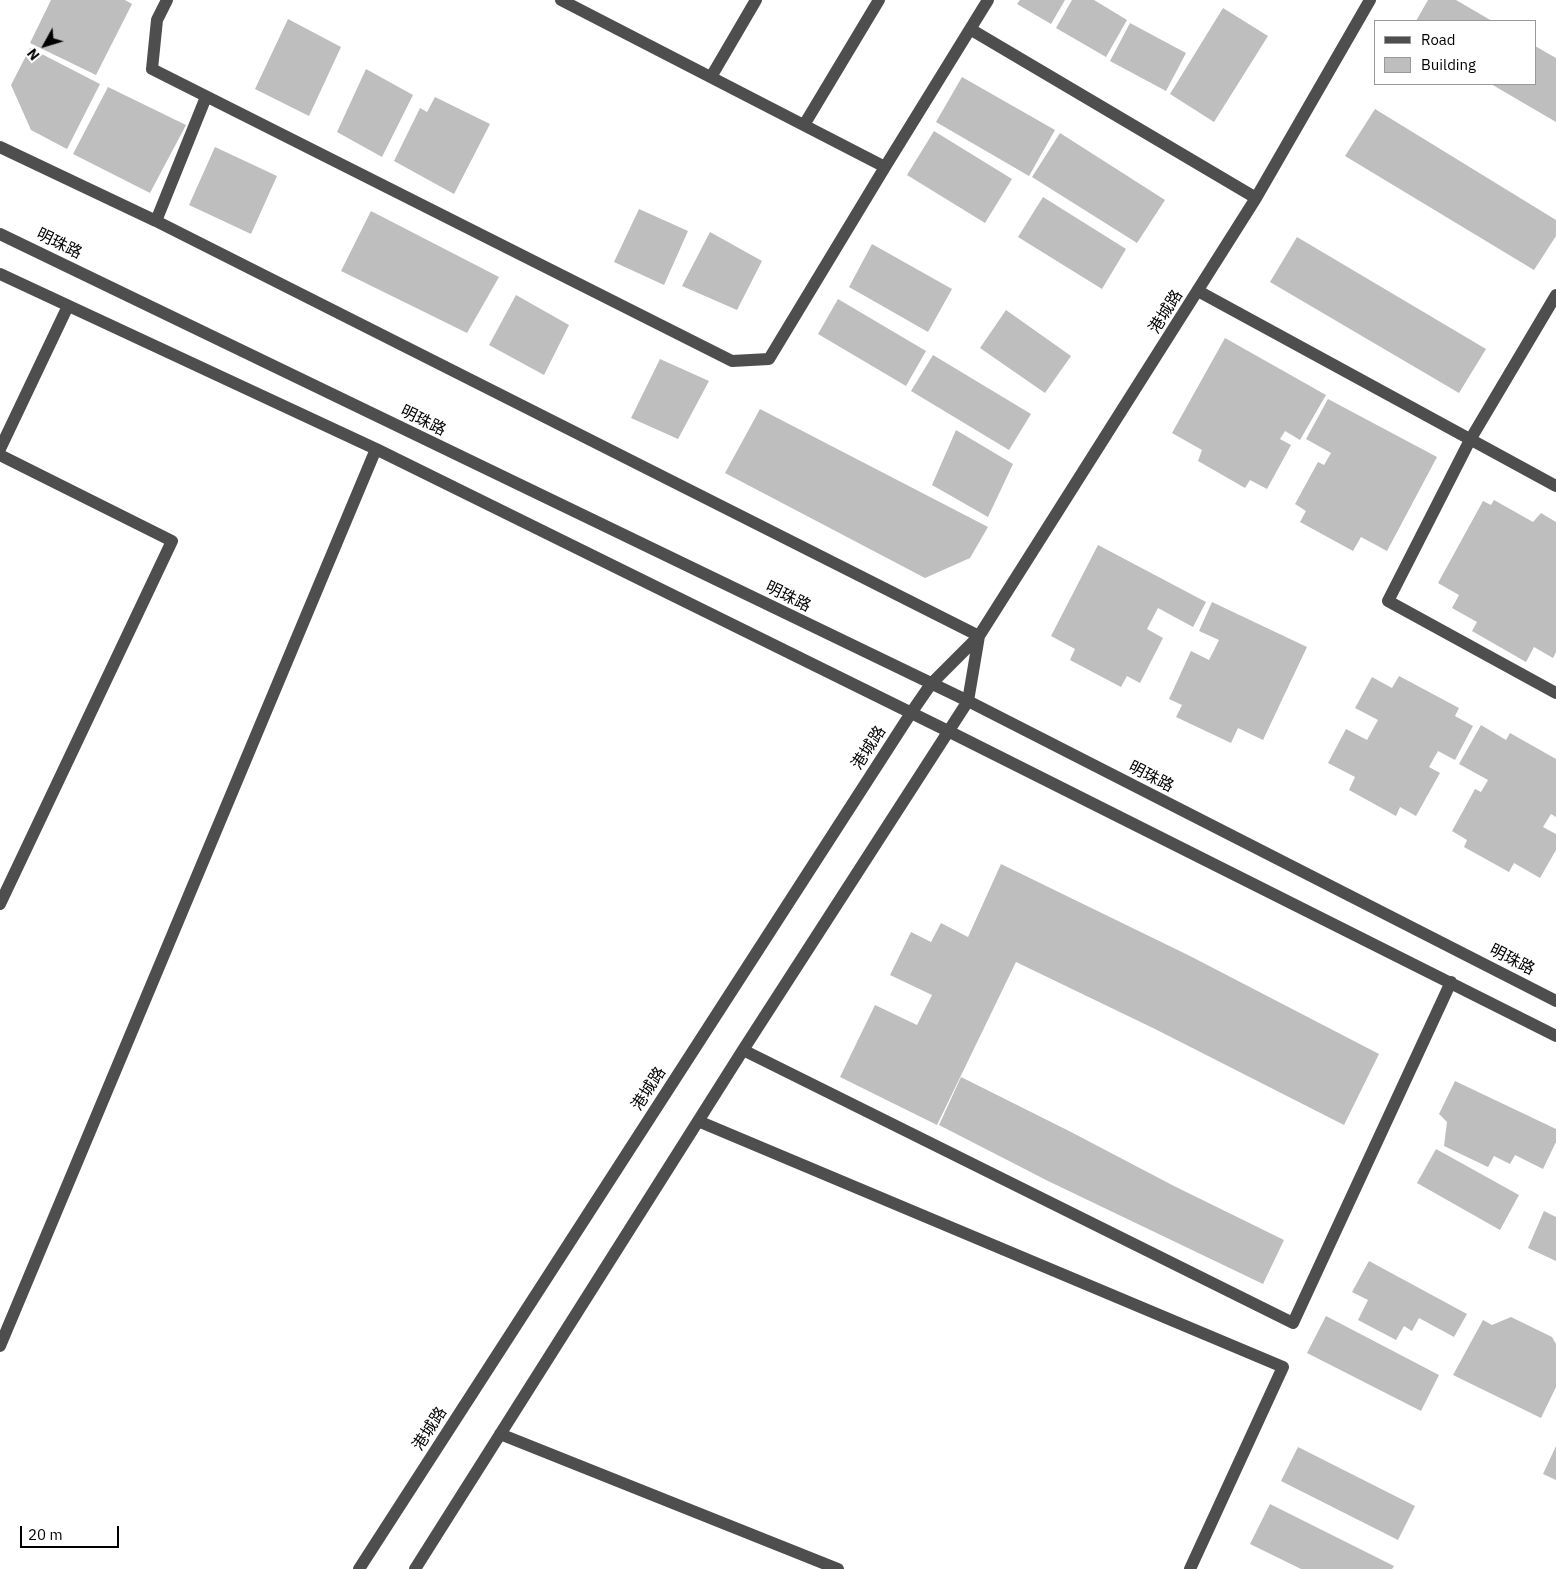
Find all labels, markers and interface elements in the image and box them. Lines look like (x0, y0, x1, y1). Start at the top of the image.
north arrow (20, 20, 70, 70)
legend (1374, 20, 1536, 85)
text: Road (1421, 30, 1456, 49)
text: N (23, 45, 44, 64)
text: Building (1421, 55, 1476, 74)
street label: 明珠路 (33, 225, 85, 263)
street label: 港城路 (1145, 287, 1187, 337)
street label: 明珠路 (397, 402, 449, 440)
street label: 明珠路 (762, 578, 814, 616)
street label: 港城路 (848, 723, 890, 773)
street label: 明珠路 (1125, 758, 1177, 796)
street label: 明珠路 (1486, 941, 1538, 979)
street label: 港城路 (628, 1064, 670, 1114)
street label: 港城路 (409, 1404, 451, 1454)
scale bar (22, 1516, 121, 1548)
text: 20 m (28, 1525, 63, 1544)

